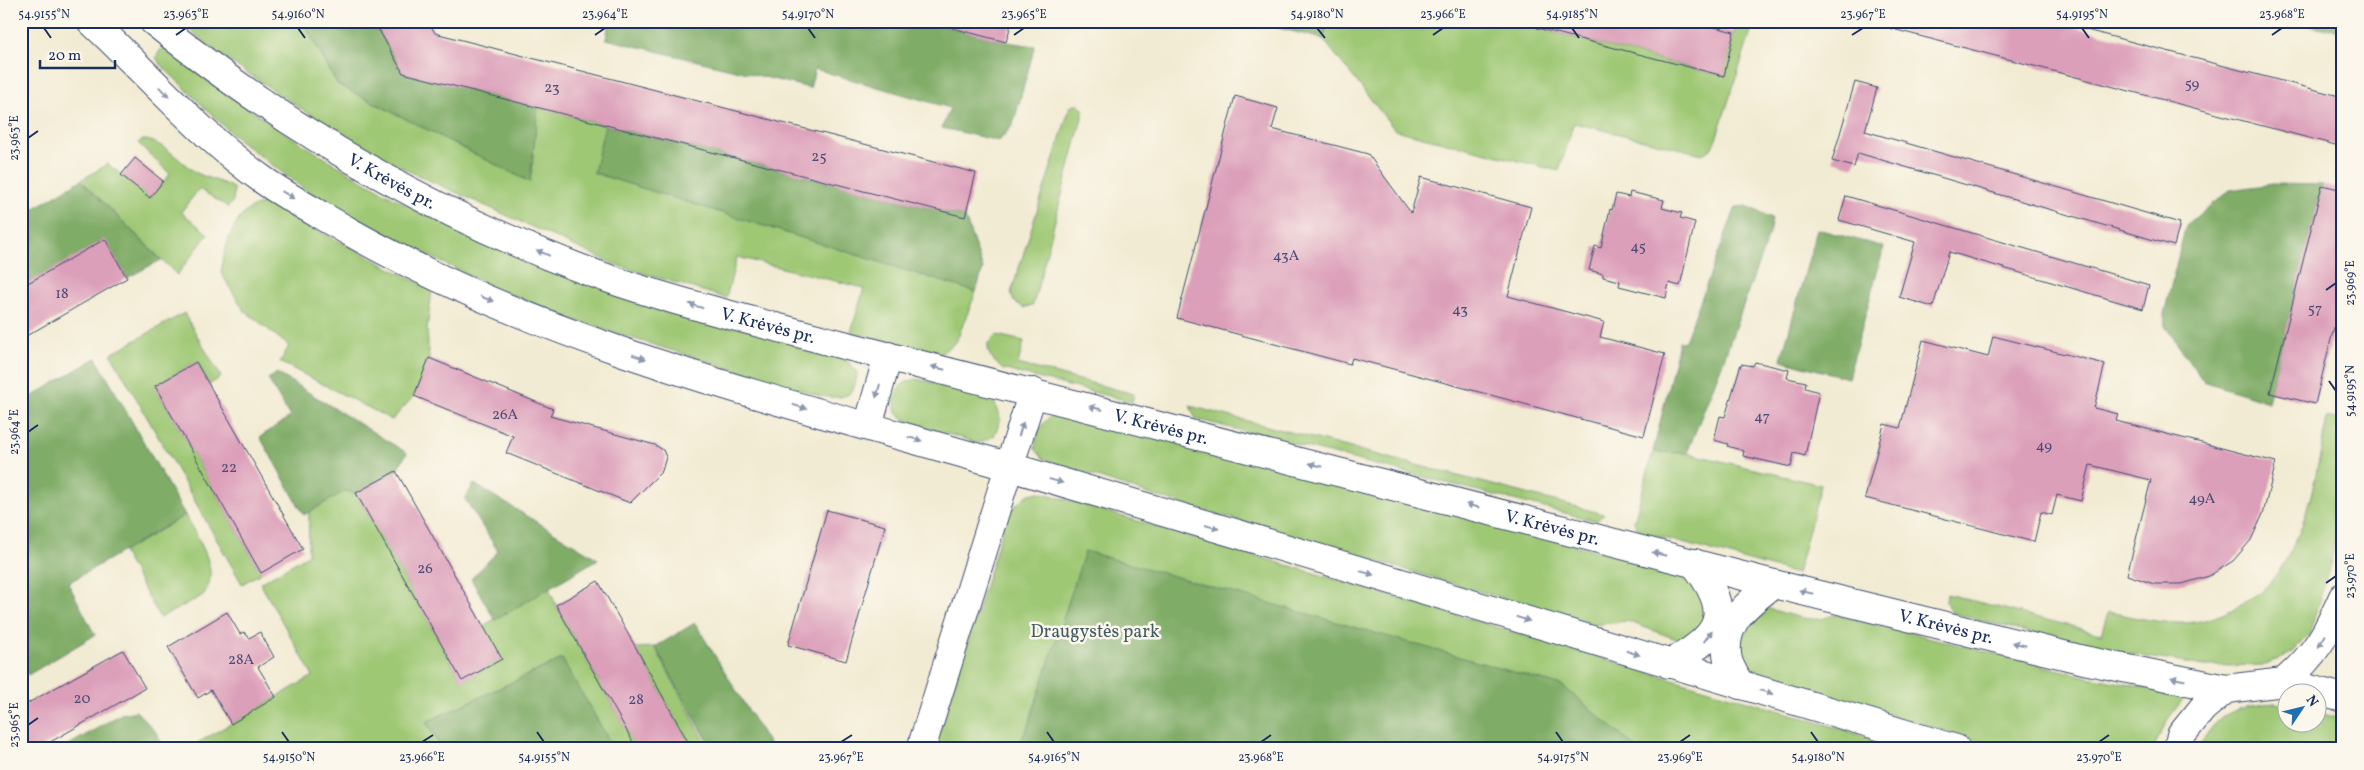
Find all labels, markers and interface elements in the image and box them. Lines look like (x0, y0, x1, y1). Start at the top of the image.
text: 54.9155°N (18, 7, 70, 23)
text: 23.963°E (163, 7, 209, 23)
text: 54.9160°N (271, 7, 325, 23)
text: 23.964°E (582, 7, 628, 23)
text: 54.9170°N (782, 7, 834, 23)
text: 23.965°E (1001, 7, 1047, 23)
text: 54.9180°N (1290, 7, 1344, 23)
text: 23.966°E (1420, 7, 1466, 23)
text: 54.9185°N (1546, 7, 1598, 23)
text: 23.967°E (1840, 7, 1886, 23)
text: 54.9195°N (2056, 7, 2108, 23)
text: 23.968°E (2259, 7, 2305, 23)
scale bar (40, 38, 115, 70)
text: 20 m (48, 46, 81, 67)
house number: 59 (2185, 74, 2200, 95)
house number: 23 (544, 78, 560, 99)
one-way arrow (157, 85, 169, 97)
text: 23.963°E (7, 115, 23, 161)
house number: 25 (811, 147, 827, 168)
street label: V. Krėvės pr. (343, 148, 440, 216)
one-way arrow (282, 191, 295, 200)
house number: 45 (1630, 237, 1646, 258)
house number: 43A (1273, 246, 1300, 267)
one-way arrow (536, 248, 550, 256)
text: 23.969°E (2343, 260, 2359, 306)
house number: 18 (55, 284, 69, 305)
one-way arrow (480, 296, 494, 304)
house number: 57 (2308, 299, 2322, 320)
house number: 43 (1452, 300, 1468, 321)
one-way arrow (689, 301, 704, 309)
street label: V. Krėvės pr. (718, 302, 818, 351)
one-way arrow (631, 353, 646, 361)
one-way arrow (931, 364, 946, 372)
text: 54.9195°N (2343, 365, 2359, 417)
one-way arrow (873, 383, 881, 398)
one-way arrow (793, 403, 808, 411)
one-way arrow (1088, 404, 1103, 412)
street label: V. Krėvės pr. (1111, 404, 1211, 452)
house number: 26A (492, 405, 519, 426)
house number: 47 (1754, 407, 1770, 428)
text: 23.964°E (7, 409, 23, 455)
one-way arrow (1018, 422, 1025, 437)
one-way arrow (907, 436, 922, 444)
house number: 49 (2036, 436, 2052, 457)
house number: 22 (221, 458, 237, 479)
one-way arrow (1309, 461, 1324, 469)
one-way arrow (1048, 477, 1063, 485)
house number: 49A (2189, 489, 2216, 510)
one-way arrow (1466, 502, 1481, 510)
street label: V. Krėvės pr. (1502, 504, 1602, 553)
one-way arrow (1204, 523, 1219, 531)
one-way arrow (1652, 550, 1667, 558)
text: 23.970°E (2343, 553, 2359, 599)
house number: 26 (417, 559, 433, 580)
one-way arrow (1360, 569, 1375, 577)
one-way arrow (1799, 588, 1814, 596)
street label: V. Krėvės pr. (1896, 604, 1996, 651)
one-way arrow (1516, 616, 1531, 624)
park label: Draugystės park (1030, 620, 1160, 645)
one-way arrow (1703, 629, 1713, 643)
one-way arrow (2317, 634, 2326, 647)
one-way arrow (2012, 640, 2027, 648)
one-way arrow (1625, 649, 1640, 657)
house number: 28A (228, 650, 255, 671)
one-way arrow (2170, 675, 2185, 683)
north arrow (2276, 682, 2326, 732)
house number: 20 (74, 689, 90, 710)
one-way arrow (1759, 689, 1774, 697)
house number: 28 (628, 690, 644, 711)
text: N (2301, 692, 2322, 711)
text: 23.965°E (7, 702, 23, 748)
text: 54.9150°N (263, 750, 315, 766)
text: 23.966°E (399, 750, 445, 766)
text: 54.9155°N (518, 750, 570, 766)
text: 23.967°E (818, 750, 864, 766)
text: 54.9165°N (1028, 750, 1080, 766)
text: 23.968°E (1238, 750, 1284, 766)
text: 54.9175°N (1537, 750, 1589, 766)
text: 23.969°E (1657, 750, 1703, 766)
text: 54.9180°N (1791, 750, 1845, 766)
text: 23.970°E (2076, 750, 2122, 766)

